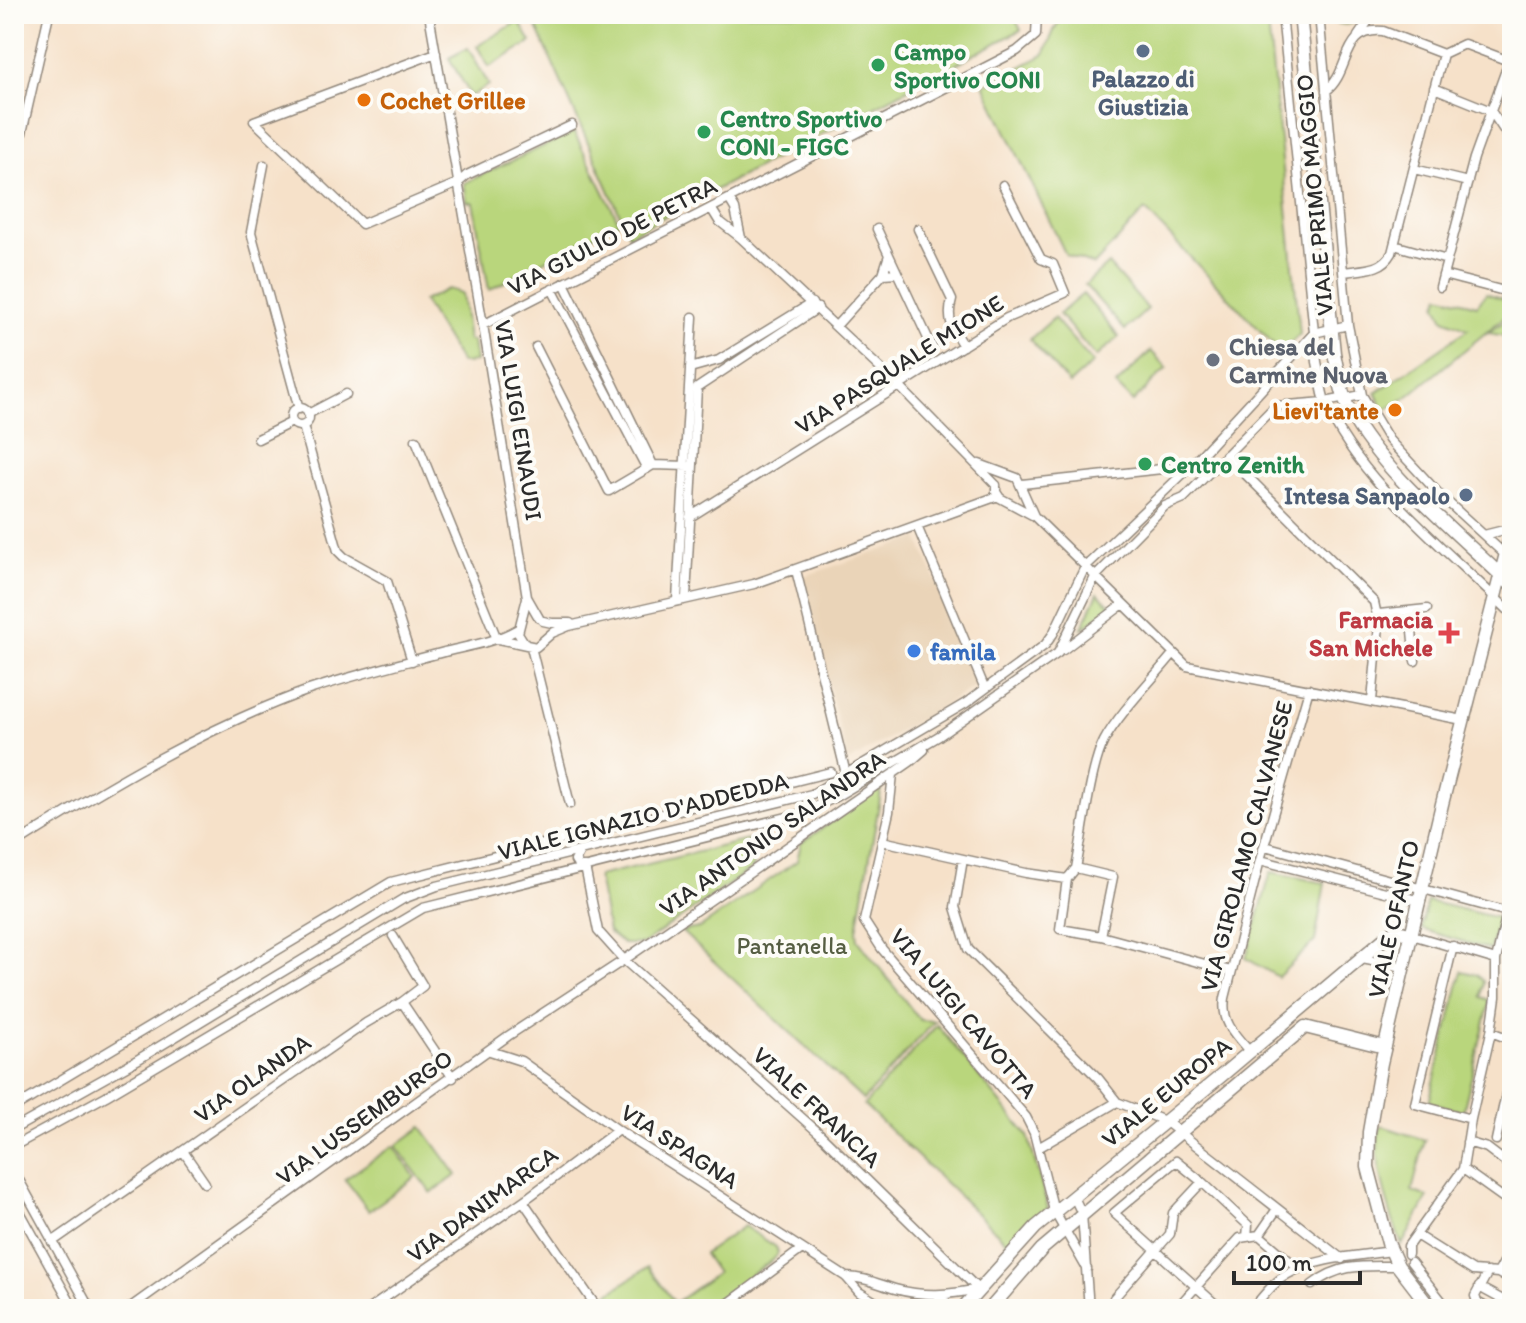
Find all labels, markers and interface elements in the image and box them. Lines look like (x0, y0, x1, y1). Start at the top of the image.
place label: Campo Sportivo CONI (894, 37, 1041, 95)
marker: Palazzo di Giustizia (1134, 42, 1152, 60)
marker: Campo Sportivo CONI (869, 56, 887, 74)
place label: Palazzo di Giustizia (1091, 64, 1195, 121)
street label: VIALE PRIMO MAGGIO (1289, 73, 1339, 317)
place label: Cochet Grillee (380, 86, 526, 115)
marker: Cochet Grillee (355, 91, 373, 109)
place label: Centro Sportivo CONI - FIGC (720, 104, 882, 161)
marker: Centro Sportivo CONI - FIGC (695, 123, 713, 141)
street label: VIA GIULIO DE PETRA (502, 171, 722, 301)
street label: VIA PASQUALE MIONE (789, 288, 1009, 440)
street label: VIA LUIGI EINAUDI (489, 318, 549, 522)
place label: Chiesa del Carmine Nuova (1229, 332, 1388, 389)
marker: Chiesa del Carmine Nuova (1204, 351, 1222, 369)
place label: Lievi'tante (1272, 396, 1379, 425)
marker: Lievi'tante (1386, 401, 1404, 419)
place label: Centro Zenith (1161, 450, 1304, 479)
marker: Centro Zenith (1136, 455, 1154, 473)
place label: Intesa Sanpaolo (1284, 481, 1450, 511)
marker: Intesa Sanpaolo (1457, 486, 1475, 504)
place label: Farmacia San Michele (1309, 605, 1433, 662)
marker: Farmacia San Michele (1440, 624, 1458, 642)
place label: famila (930, 637, 996, 666)
marker: famila (905, 642, 923, 660)
street label: VIA GIROLAMO CALVANESE (1193, 697, 1299, 995)
street label: VIA ANTONIO SALANDRA (653, 744, 891, 922)
street label: VIALE IGNAZIO D'ADDEDDA (495, 766, 791, 866)
street label: VIALE OFANTO (1361, 837, 1425, 1001)
street label: VIA LUIGI CAVOTTA (884, 922, 1044, 1104)
park label: Pantanella (736, 931, 848, 960)
street label: VIA OLANDA (188, 1027, 316, 1129)
street label: VIALE EUROPA (1095, 1031, 1237, 1153)
street label: VIALE FRANCIA (747, 1040, 887, 1174)
street label: VIA LUSSEMBURGO (270, 1043, 458, 1191)
street label: VIA SPAGNA (616, 1097, 744, 1195)
street label: VIA DANIMARCA (401, 1140, 563, 1268)
scale bar (1234, 1235, 1360, 1285)
text: 100 m (1246, 1248, 1312, 1277)

